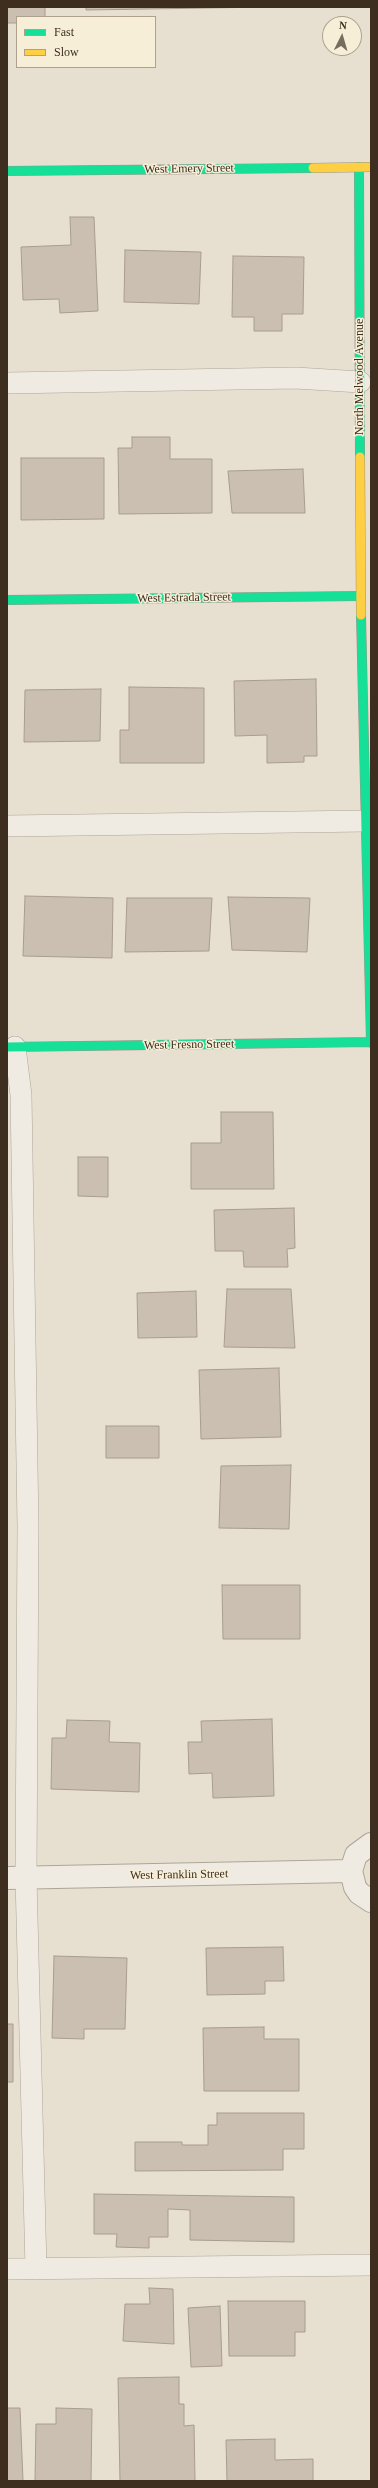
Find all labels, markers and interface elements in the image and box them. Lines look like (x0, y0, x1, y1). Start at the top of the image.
legend (16, 16, 156, 68)
north arrow (322, 16, 362, 56)
text: N (338, 19, 347, 31)
text: Fast (54, 25, 74, 39)
text: Slow (54, 45, 79, 59)
street label: West Emery Street (144, 161, 234, 177)
street label: North Melwood Avenue (353, 319, 367, 435)
street label: West Estrada Street (137, 590, 231, 606)
street label: West Fresno Street (144, 1037, 234, 1053)
street label: West Franklin Street (130, 1867, 228, 1883)

